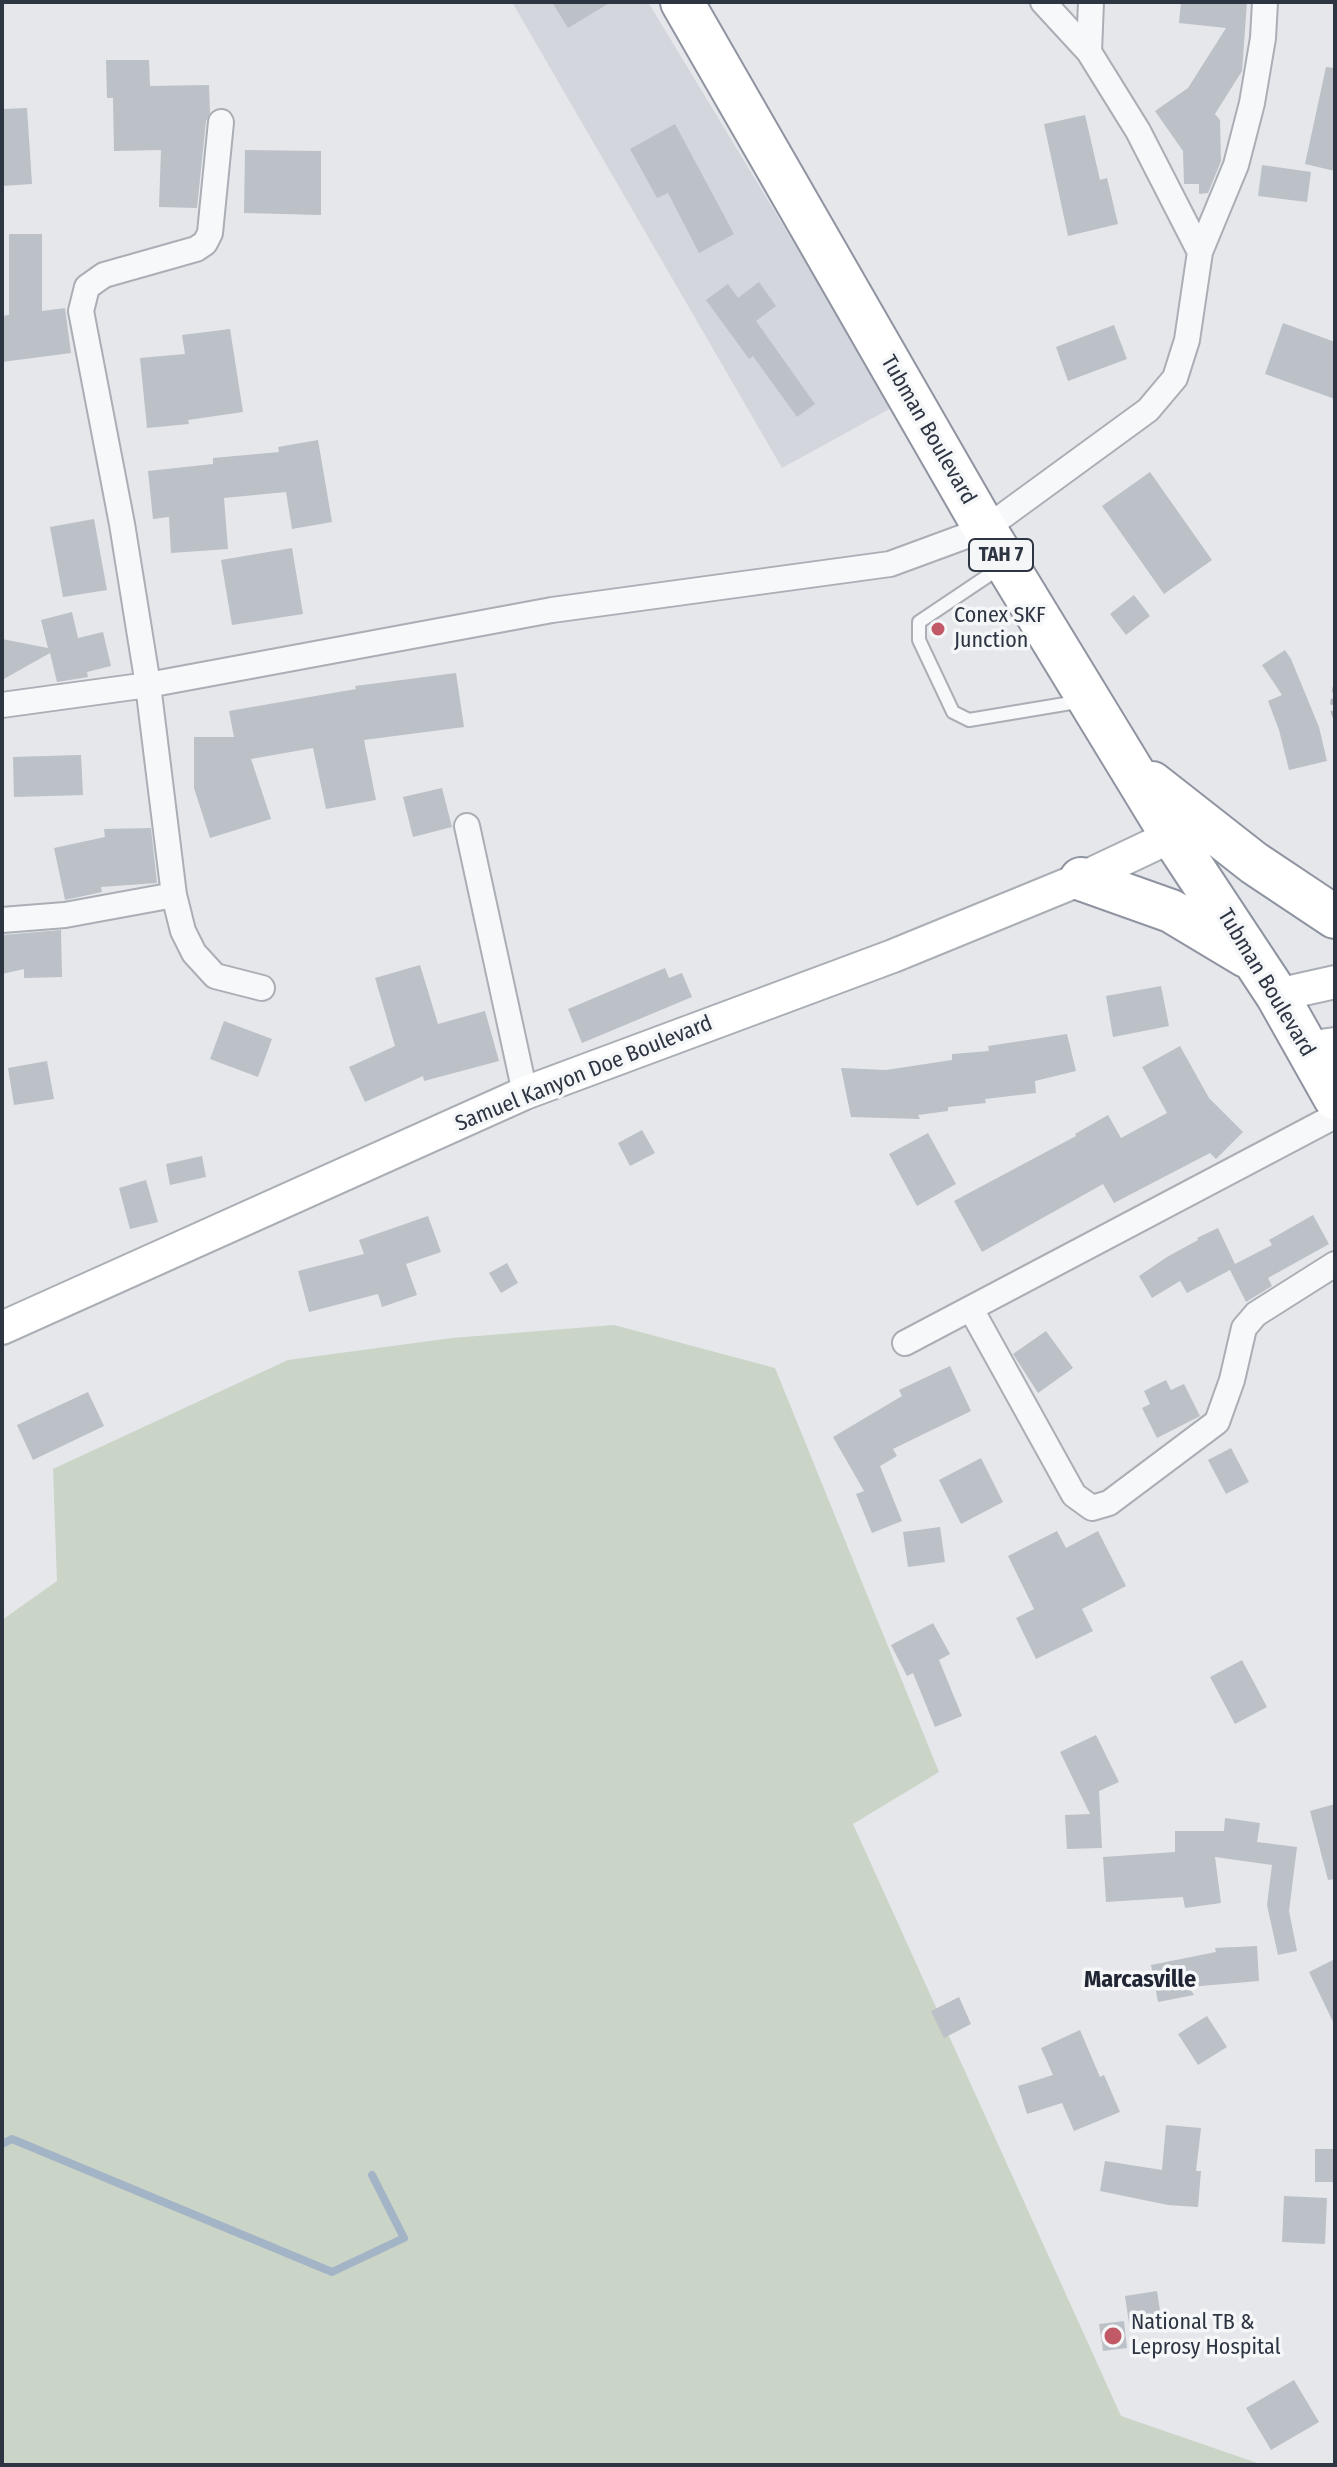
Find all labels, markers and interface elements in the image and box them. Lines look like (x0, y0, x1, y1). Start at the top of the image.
street label: Tubman Boulevard (875, 351, 981, 509)
road number: TAH 7 (969, 539, 1033, 571)
place label: Conex SKF Junction (954, 603, 1046, 654)
marker: Conex SKF Junction (929, 620, 947, 638)
street label: Tubman Boulevard (1212, 904, 1320, 1062)
street label: Samuel Kanyon Doe Boulevard (452, 1010, 716, 1138)
district label: Marcasville (1084, 1966, 1196, 1994)
place label: National TB & Leprosy Hospital (1131, 2310, 1280, 2362)
marker: National TB & Leprosy Hospital (1102, 2325, 1124, 2347)

